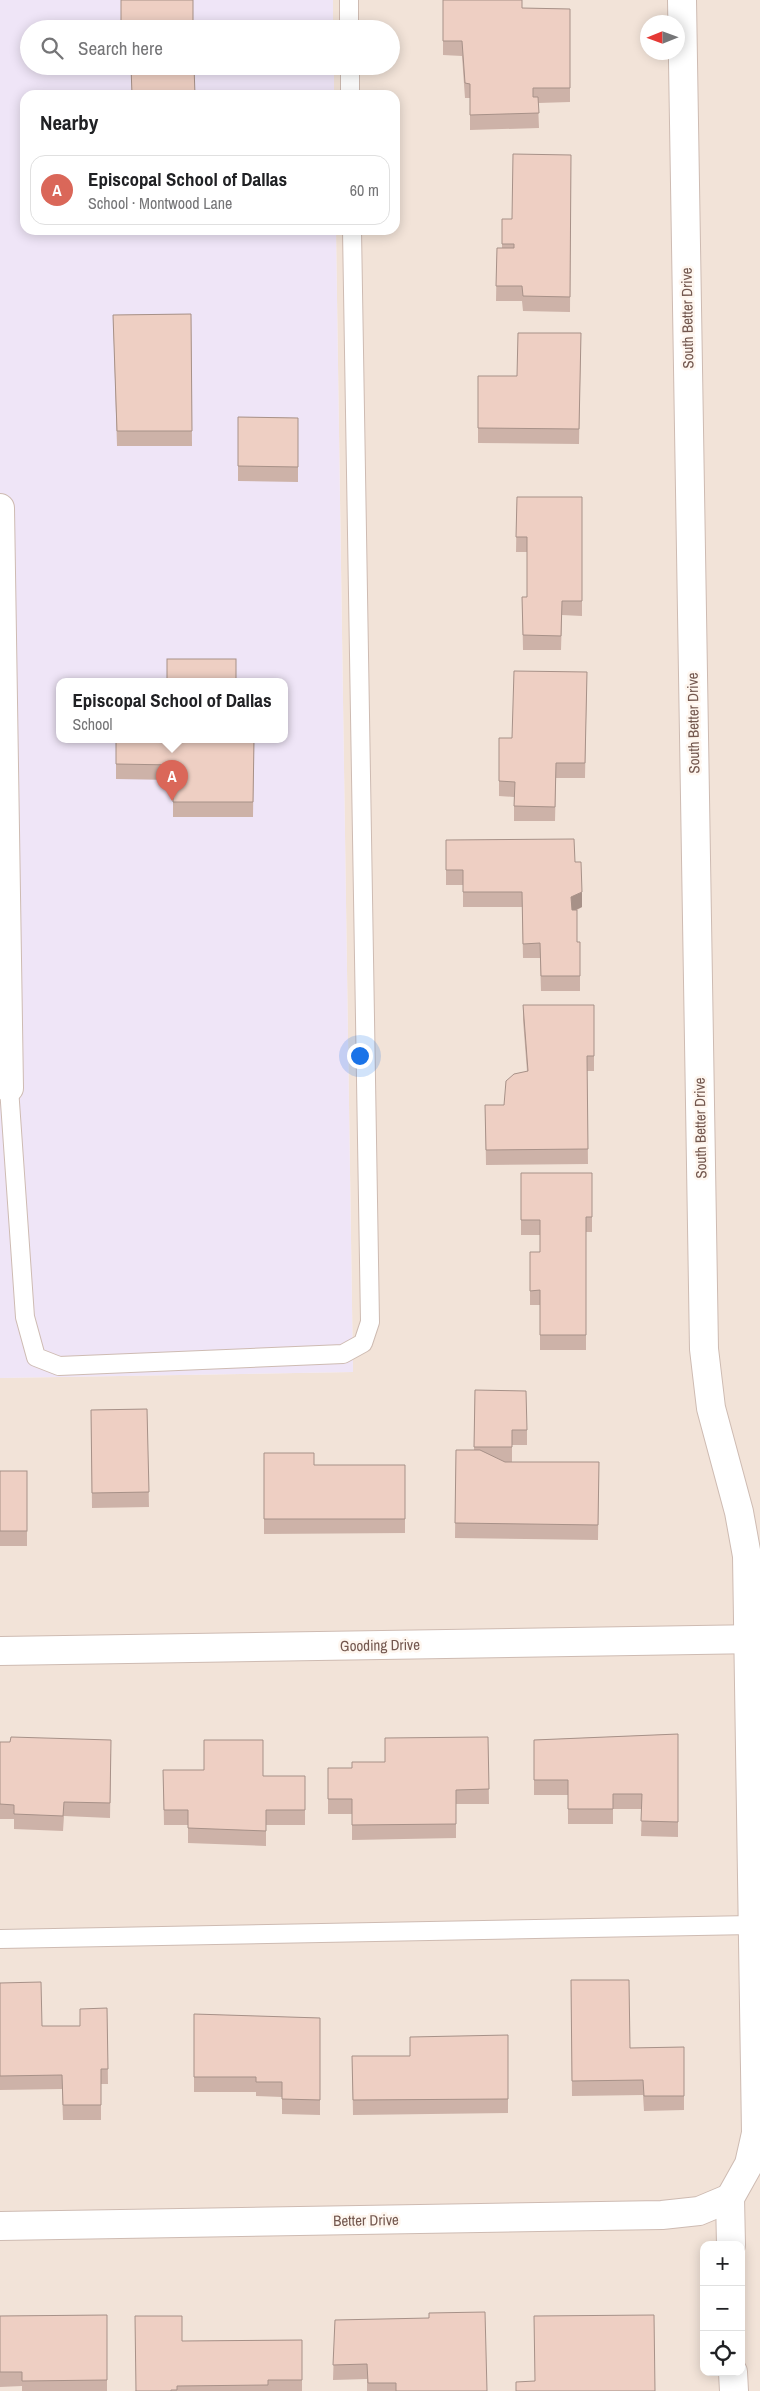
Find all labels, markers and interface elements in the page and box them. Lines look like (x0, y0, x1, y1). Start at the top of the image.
north arrow (640, 15, 685, 60)
search box (20, 20, 400, 75)
icon: search (38, 34, 66, 62)
text: Search here (78, 35, 163, 61)
text: Nearby (40, 108, 98, 137)
text: Episcopal School of Dallas (88, 166, 287, 192)
text: A (52, 179, 62, 201)
text: 60 m (350, 179, 379, 201)
text: School · Montwood Lane (88, 192, 232, 214)
street label: South Better Drive (676, 267, 698, 369)
street label: South Better Drive (682, 672, 704, 774)
popup (56, 678, 288, 743)
text: Episcopal School of Dallas (72, 687, 272, 713)
text: School (72, 713, 113, 735)
pin: A (156, 760, 188, 801)
your location (347, 1043, 373, 1069)
street label: South Better Drive (689, 1077, 711, 1179)
street label: Gooding Drive (340, 1634, 420, 1656)
street label: Better Drive (333, 2209, 399, 2231)
map controls (700, 2241, 745, 2376)
button: + (700, 2241, 745, 2286)
button: − (700, 2286, 745, 2331)
button: locate (700, 2331, 745, 2376)

